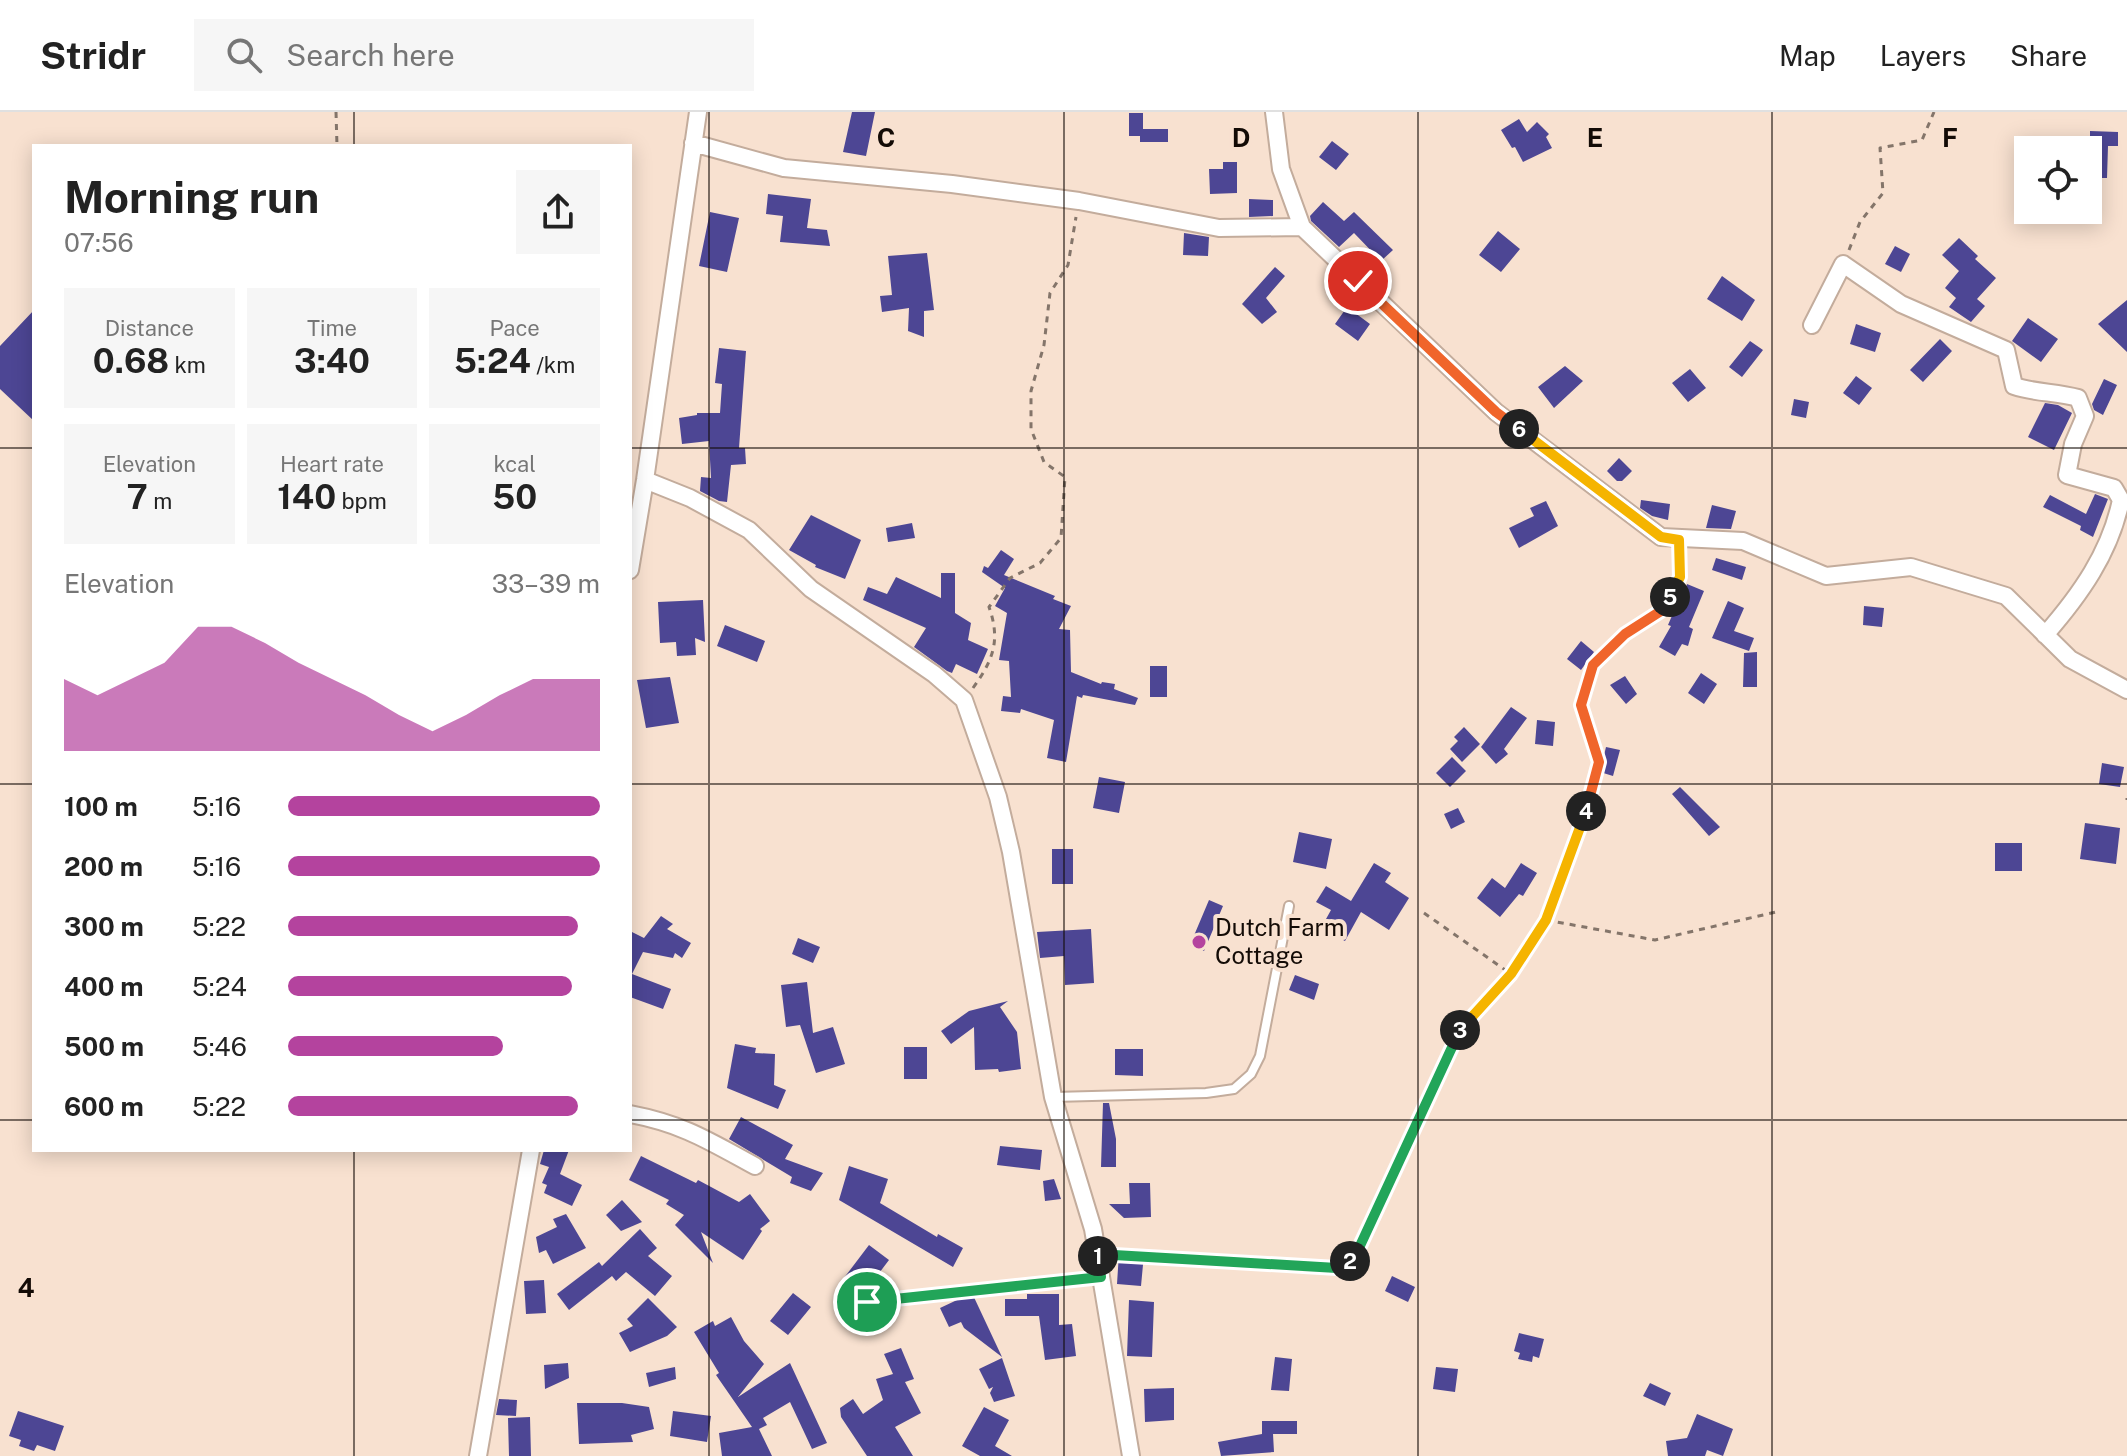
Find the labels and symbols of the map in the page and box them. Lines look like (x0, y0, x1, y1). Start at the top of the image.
text: C (877, 122, 895, 153)
text: D (1232, 122, 1250, 153)
text: E (1587, 122, 1603, 153)
text: F (1942, 122, 1958, 153)
pin (1324, 247, 1392, 315)
pin: 6 (1499, 409, 1539, 449)
pin: 5 (1650, 577, 1690, 617)
pin: 4 (1566, 791, 1606, 831)
place label: Dutch Farm Cottage (1215, 913, 1345, 969)
marker: Dutch Farm Cottage (1190, 933, 1208, 951)
pin: 3 (1440, 1010, 1480, 1050)
pin: 1 (1078, 1236, 1118, 1276)
pin: 2 (1330, 1241, 1370, 1281)
pin (833, 1268, 901, 1336)
text: 4 (17, 1272, 35, 1303)

